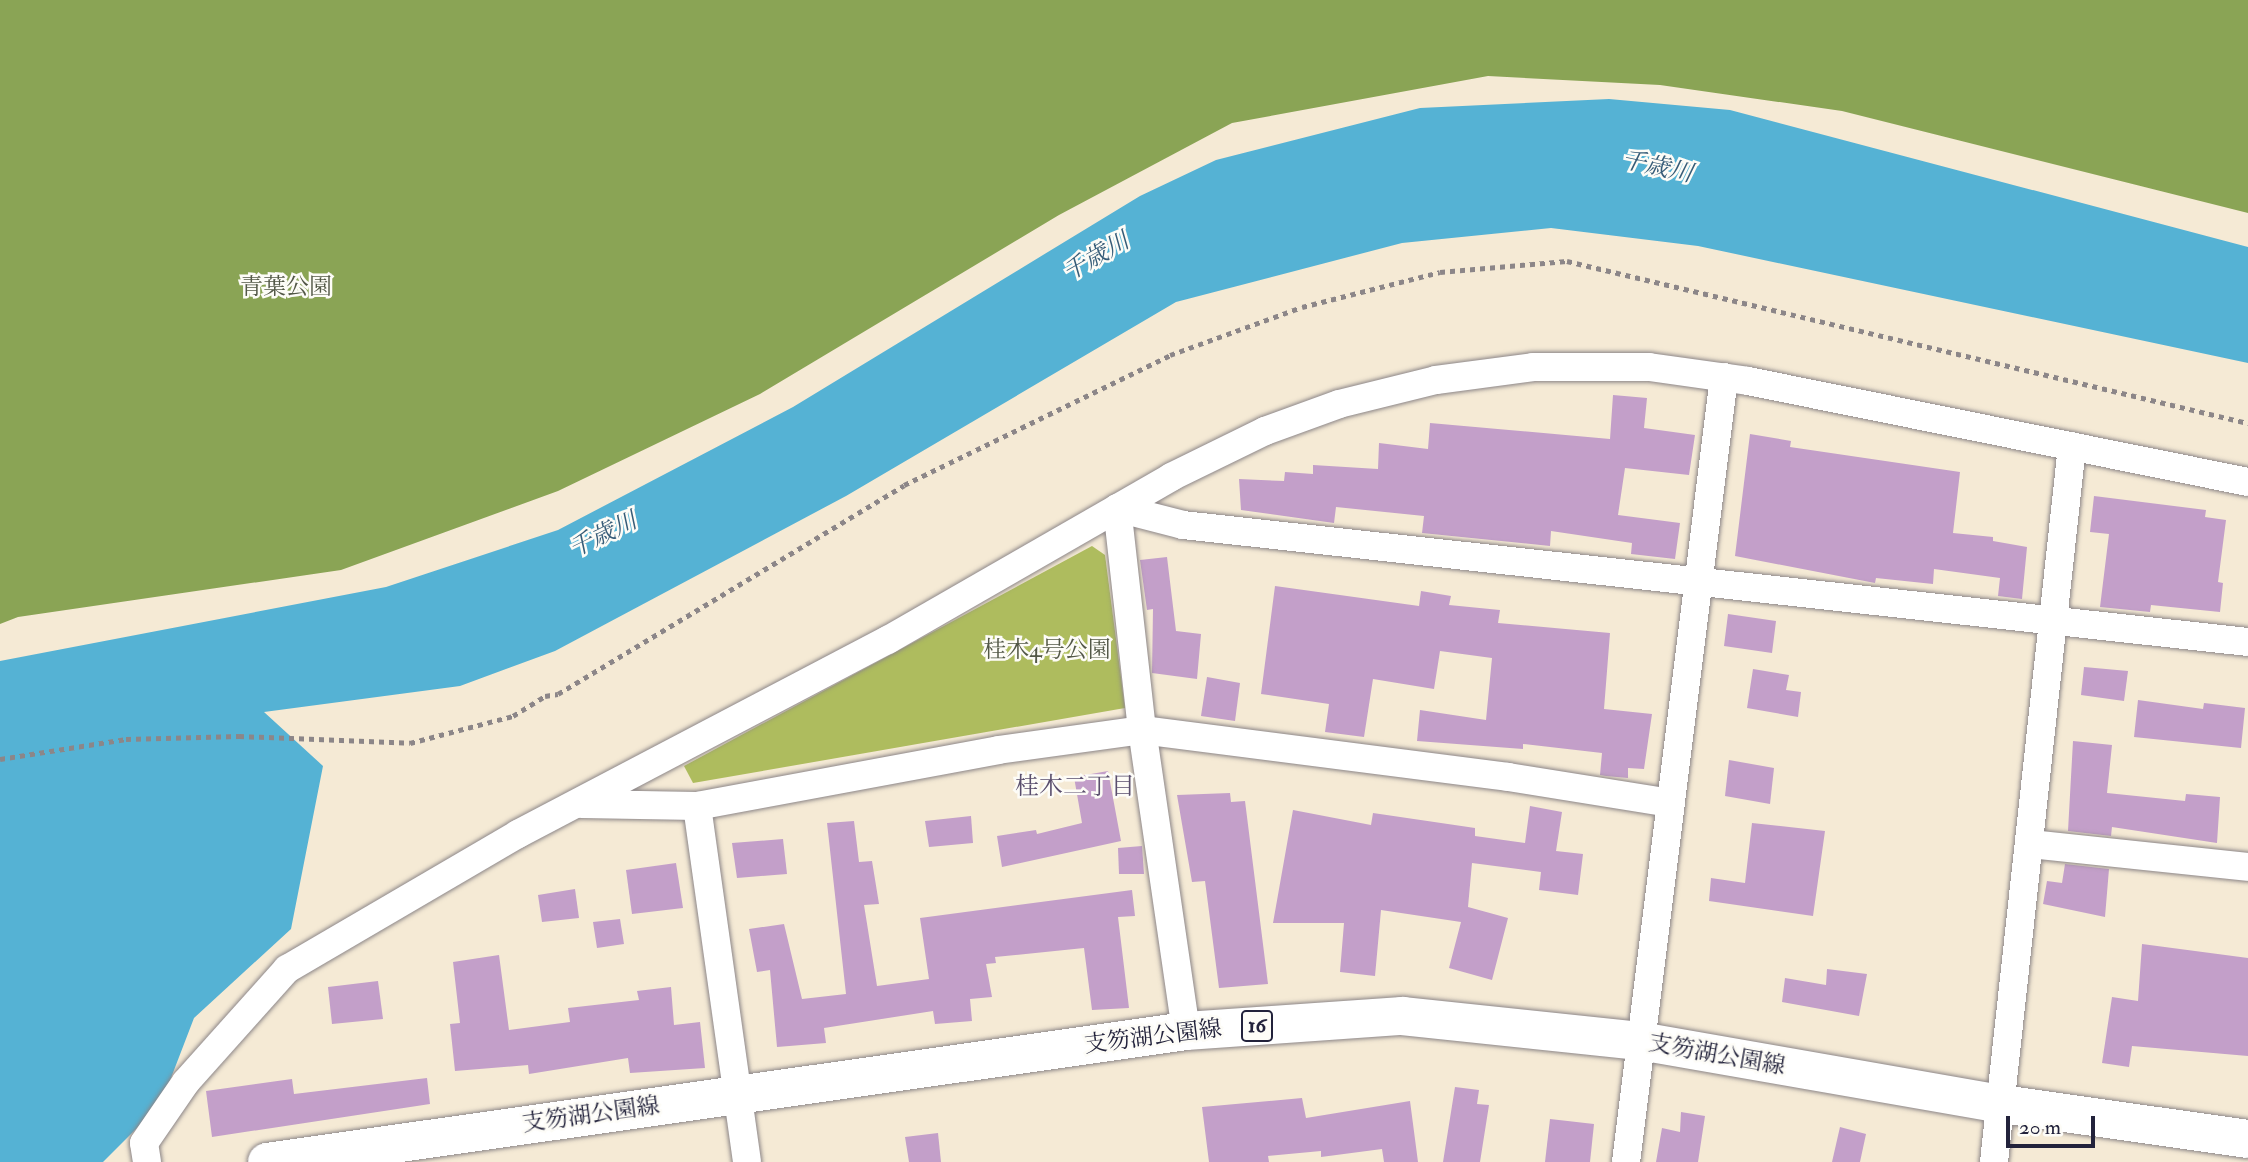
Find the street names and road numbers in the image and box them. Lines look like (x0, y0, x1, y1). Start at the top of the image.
road number: 16 (1240, 1009, 1274, 1044)
street label: 支笏湖公園線 (1083, 1015, 1223, 1059)
street label: 支笏湖公園線 (1647, 1029, 1787, 1081)
street label: 支笏湖公園線 (521, 1092, 661, 1138)

